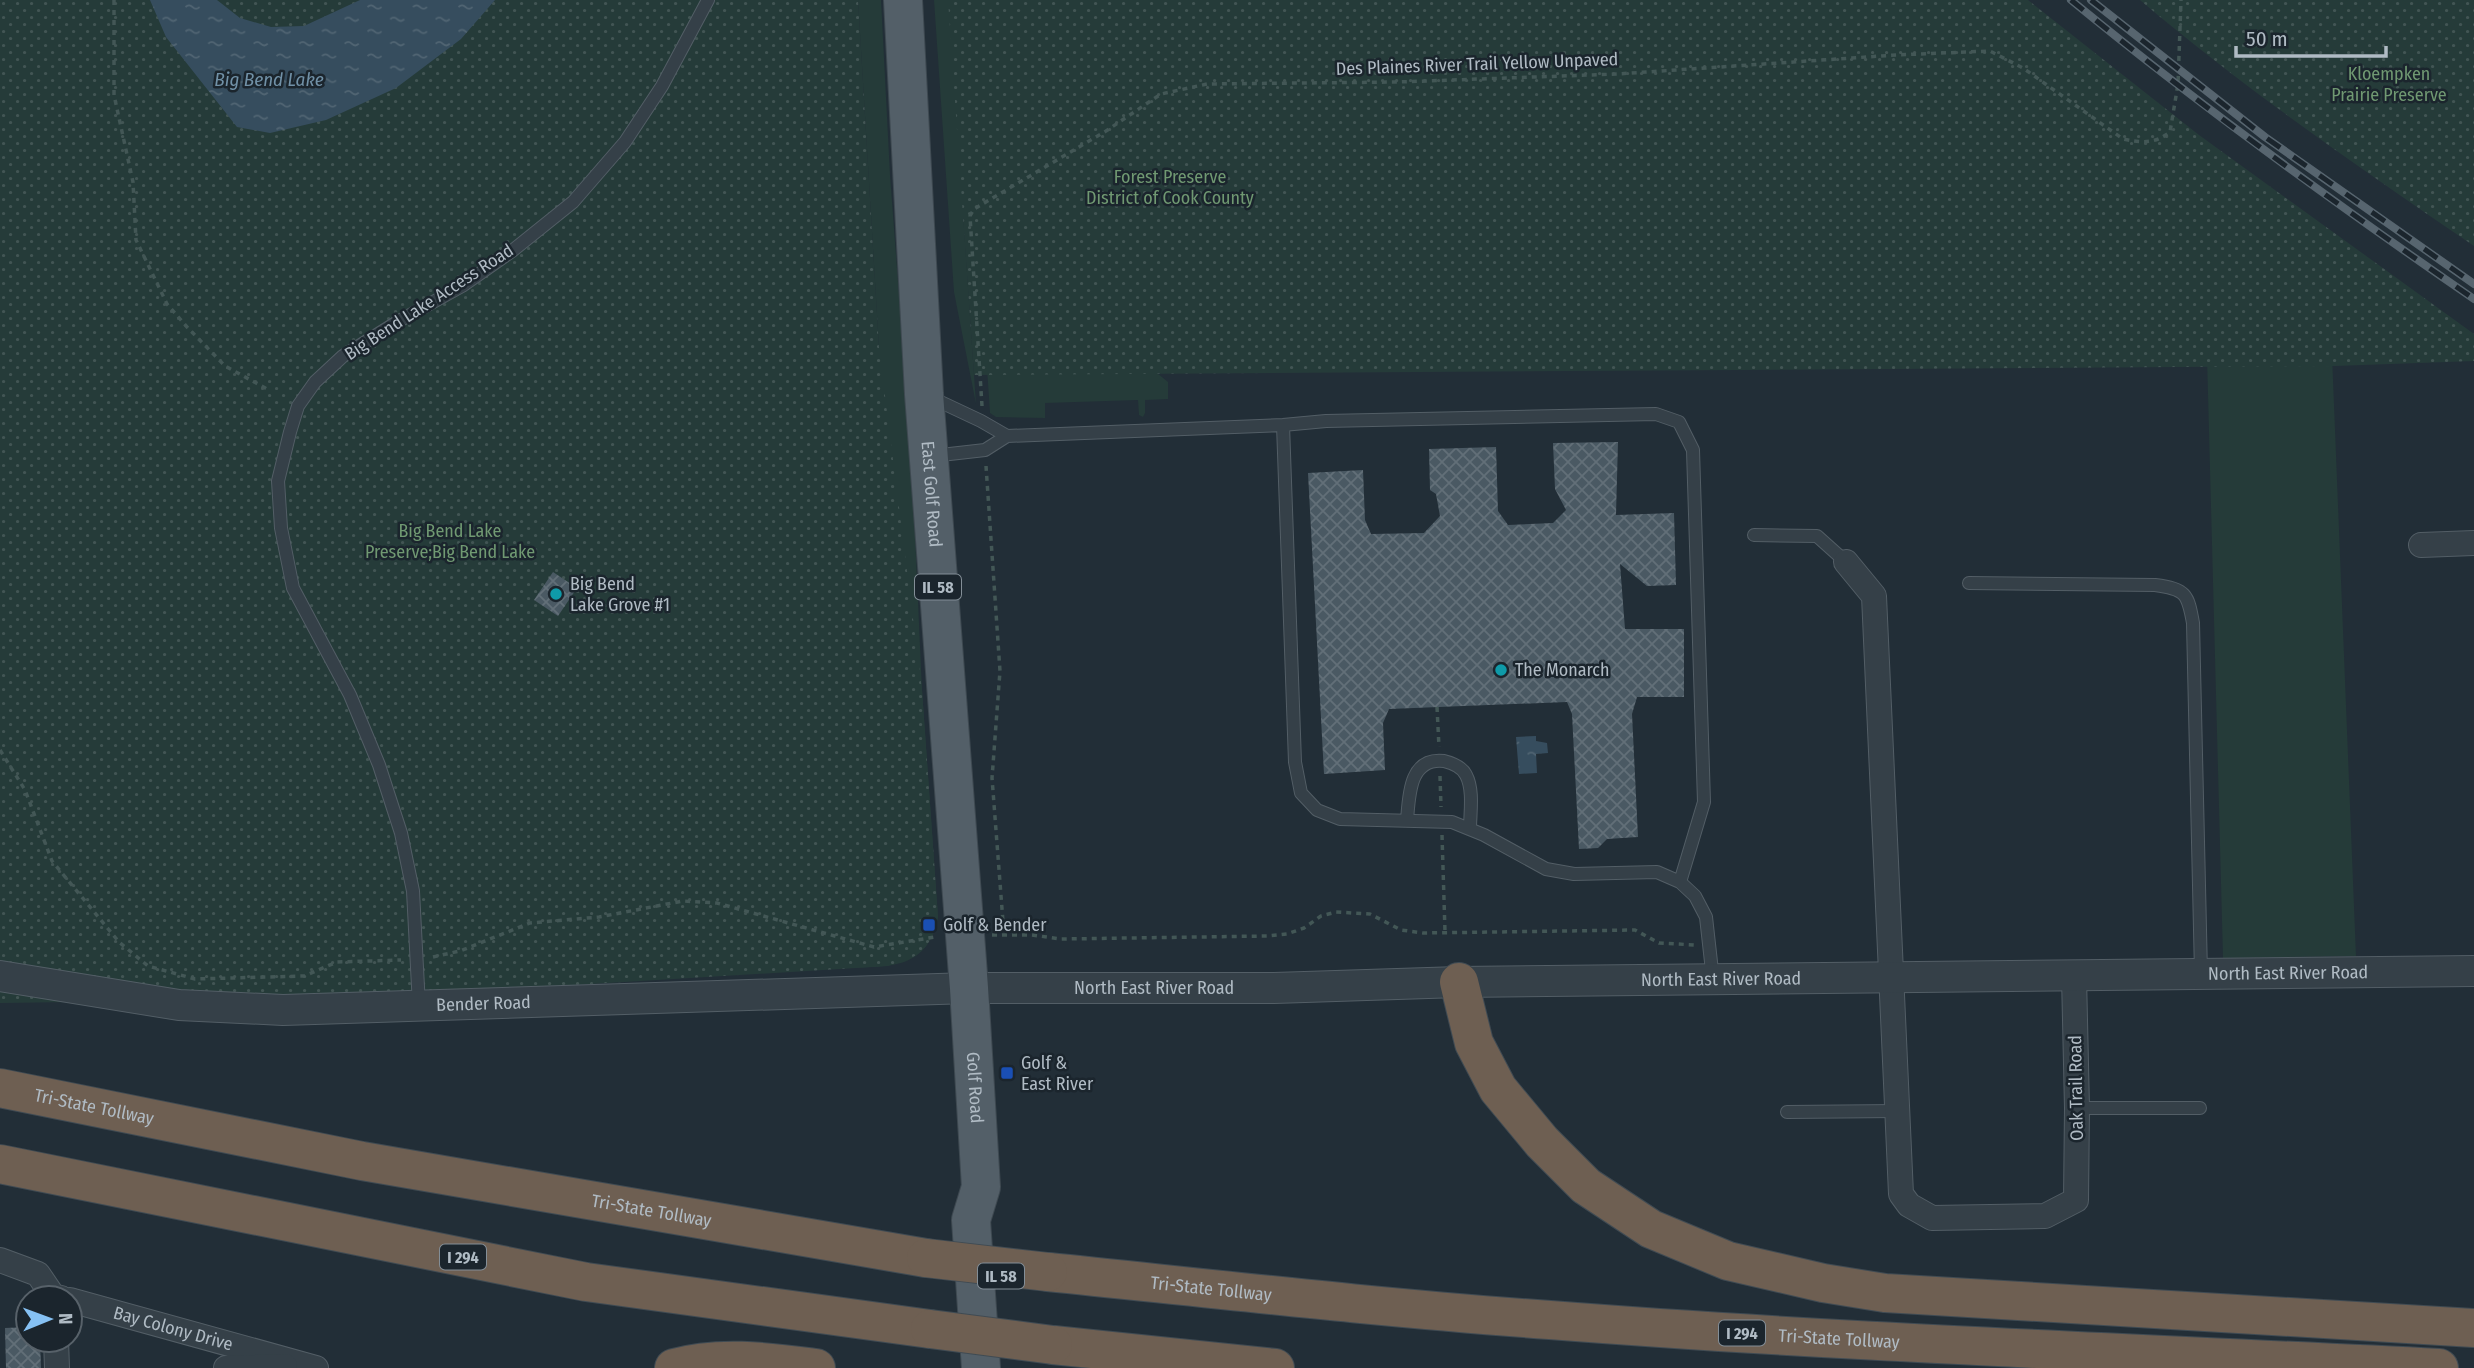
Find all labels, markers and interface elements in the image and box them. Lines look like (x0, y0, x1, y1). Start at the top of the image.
scale bar (2236, 14, 2386, 58)
text: 50 m (2246, 26, 2288, 52)
street label: Des Plaines River Trail Yellow Unpaved (1335, 48, 1619, 80)
park label: Kloempken Prairie Preserve (2331, 63, 2447, 106)
water label: Big Bend Lake (214, 68, 324, 91)
park label: Forest Preserve District of Cook County (1086, 166, 1254, 209)
street label: Big Bend Lake Access Road (340, 239, 518, 365)
street label: East Golf Road (917, 440, 947, 548)
park label: Big Bend Lake Preserve;Big Bend Lake (365, 520, 535, 563)
place label: Big Bend Lake Grove #1 (570, 573, 670, 616)
road number: IL 58 (915, 574, 961, 600)
marker: Big Bend Lake Grove #1 (548, 586, 564, 602)
place label: The Monarch (1515, 659, 1609, 681)
marker: The Monarch (1493, 662, 1509, 678)
place label: Golf & Bender (943, 914, 1047, 936)
marker: Golf & Bender (921, 917, 937, 933)
street label: North East River Road (2208, 961, 2368, 985)
street label: North East River Road (1641, 967, 1801, 991)
street label: North East River Road (1074, 977, 1234, 999)
street label: Bender Road (436, 991, 531, 1016)
street label: Oak Trail Road (2064, 1035, 2088, 1141)
street label: Golf Road (962, 1051, 988, 1124)
place label: Golf & East River (1021, 1052, 1094, 1095)
marker: Golf & East River (999, 1065, 1015, 1081)
street label: Tri-State Tollway (32, 1084, 156, 1130)
street label: Tri-State Tollway (590, 1190, 713, 1232)
road number: I 294 (440, 1245, 486, 1270)
road number: IL 58 (978, 1264, 1024, 1288)
street label: Tri-State Tollway (1150, 1272, 1273, 1306)
north arrow (14, 1284, 84, 1354)
street label: Bay Colony Drive (111, 1302, 235, 1356)
text: N (54, 1313, 77, 1325)
road number: I 294 (1719, 1320, 1765, 1345)
street label: Tri-State Tollway (1778, 1324, 1900, 1353)

